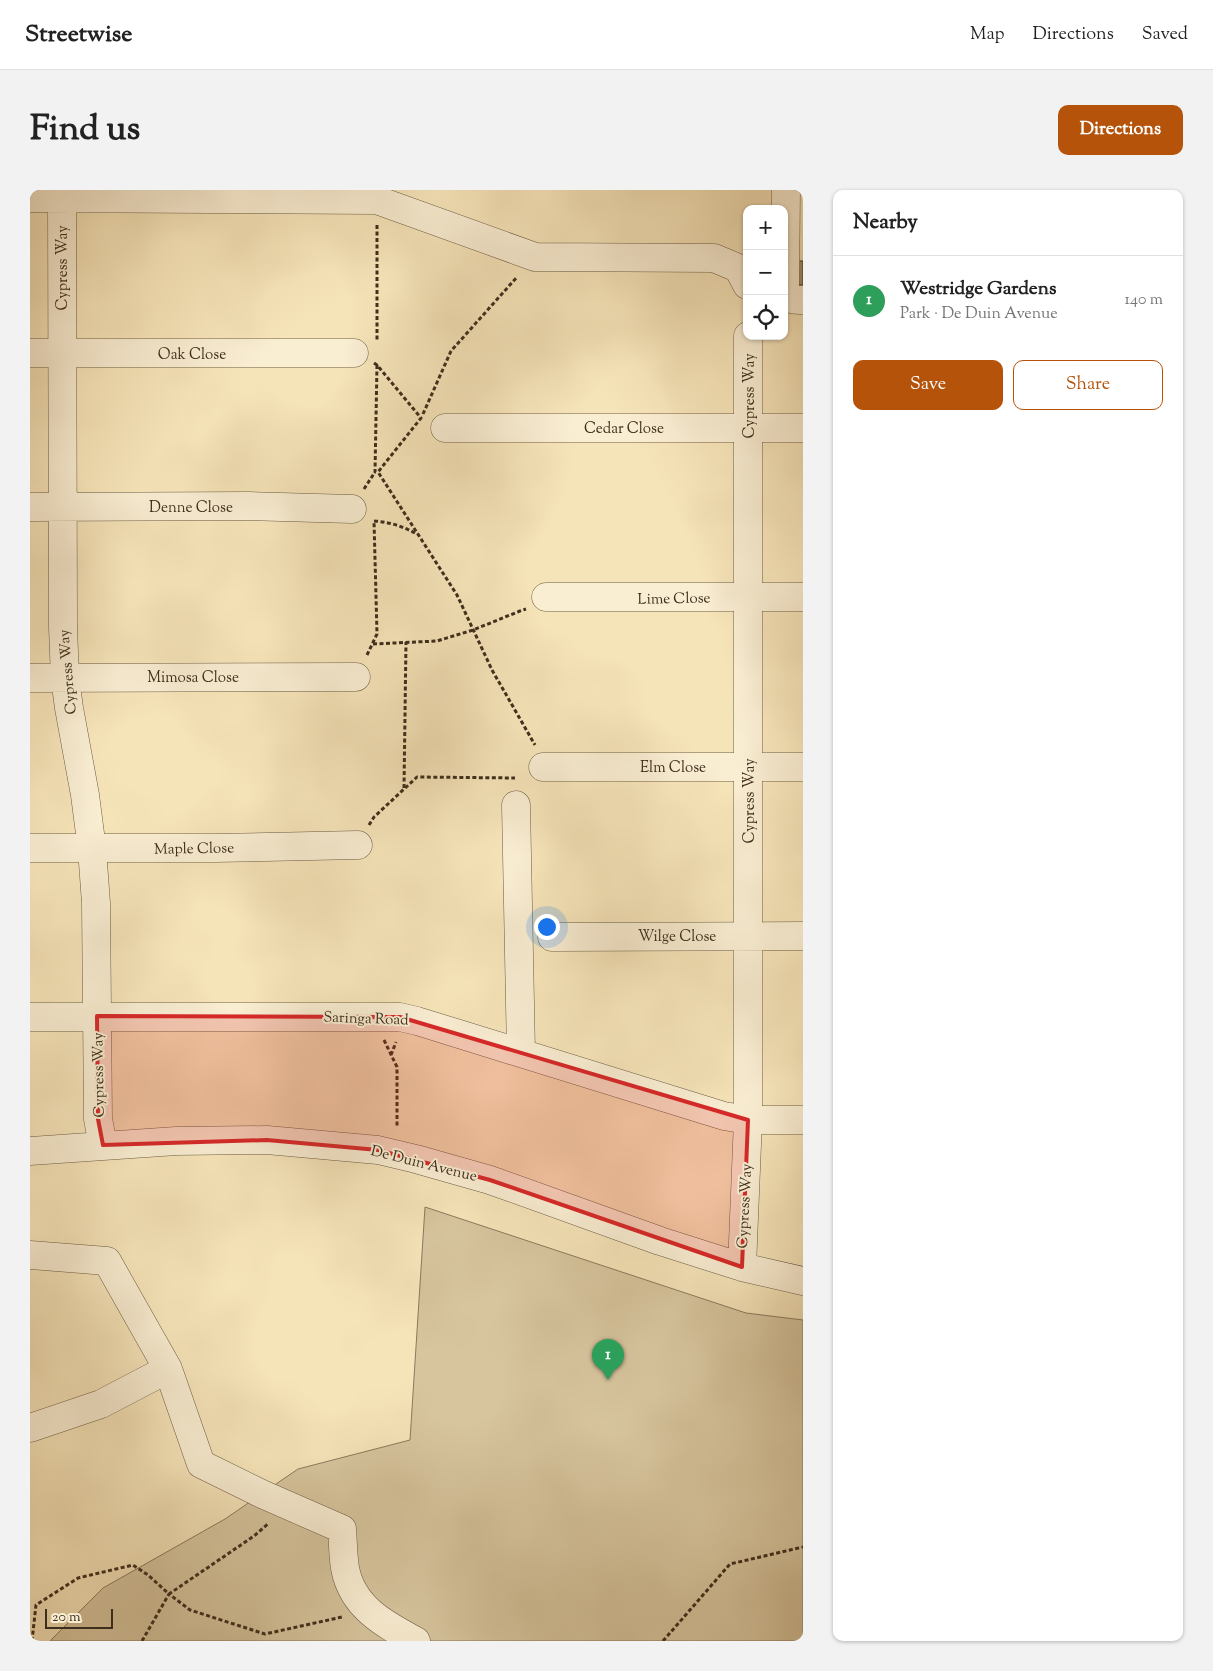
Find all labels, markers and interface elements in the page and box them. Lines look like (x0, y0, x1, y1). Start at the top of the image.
text: Streetwise (25, 18, 132, 52)
text: Map (970, 22, 1005, 48)
text: Directions (1033, 22, 1114, 48)
text: Saved (1142, 22, 1188, 48)
text: Find us (30, 105, 140, 156)
button: Directions (1058, 105, 1183, 155)
map controls (743, 205, 788, 340)
button: + (743, 205, 788, 250)
text: Nearby (853, 208, 918, 238)
street label: Cypress Way (53, 225, 74, 311)
button: − (743, 250, 788, 295)
text: Westridge Gardens (900, 276, 1056, 303)
text: 1 (866, 289, 872, 312)
text: 140 m (1125, 289, 1163, 312)
button: locate (743, 295, 788, 340)
text: Park · De Duin Avenue (900, 303, 1058, 326)
street label: Oak Close (158, 345, 226, 366)
street label: Cypress Way (740, 353, 761, 439)
button: Save (853, 360, 1003, 410)
button: Share (1013, 360, 1163, 410)
street label: Cedar Close (584, 419, 664, 440)
street label: Denne Close (149, 498, 233, 519)
street label: Lime Close (637, 588, 711, 611)
street label: Cypress Way (54, 628, 83, 715)
street label: Mimosa Close (147, 668, 239, 689)
street label: Elm Close (640, 758, 706, 779)
street label: Cypress Way (740, 758, 761, 844)
street label: Maple Close (154, 838, 234, 861)
your location (534, 914, 560, 940)
street label: Wilge Close (638, 927, 716, 948)
street label: Saringa Road (323, 1008, 410, 1032)
street label: Cypress Way (88, 1032, 111, 1118)
street label: De Duin Avenue (368, 1141, 479, 1188)
street label: Cypress Way (733, 1162, 758, 1249)
pin: 1 (592, 1339, 624, 1380)
scale bar (45, 1606, 112, 1629)
text: 20 m (52, 1608, 81, 1628)

